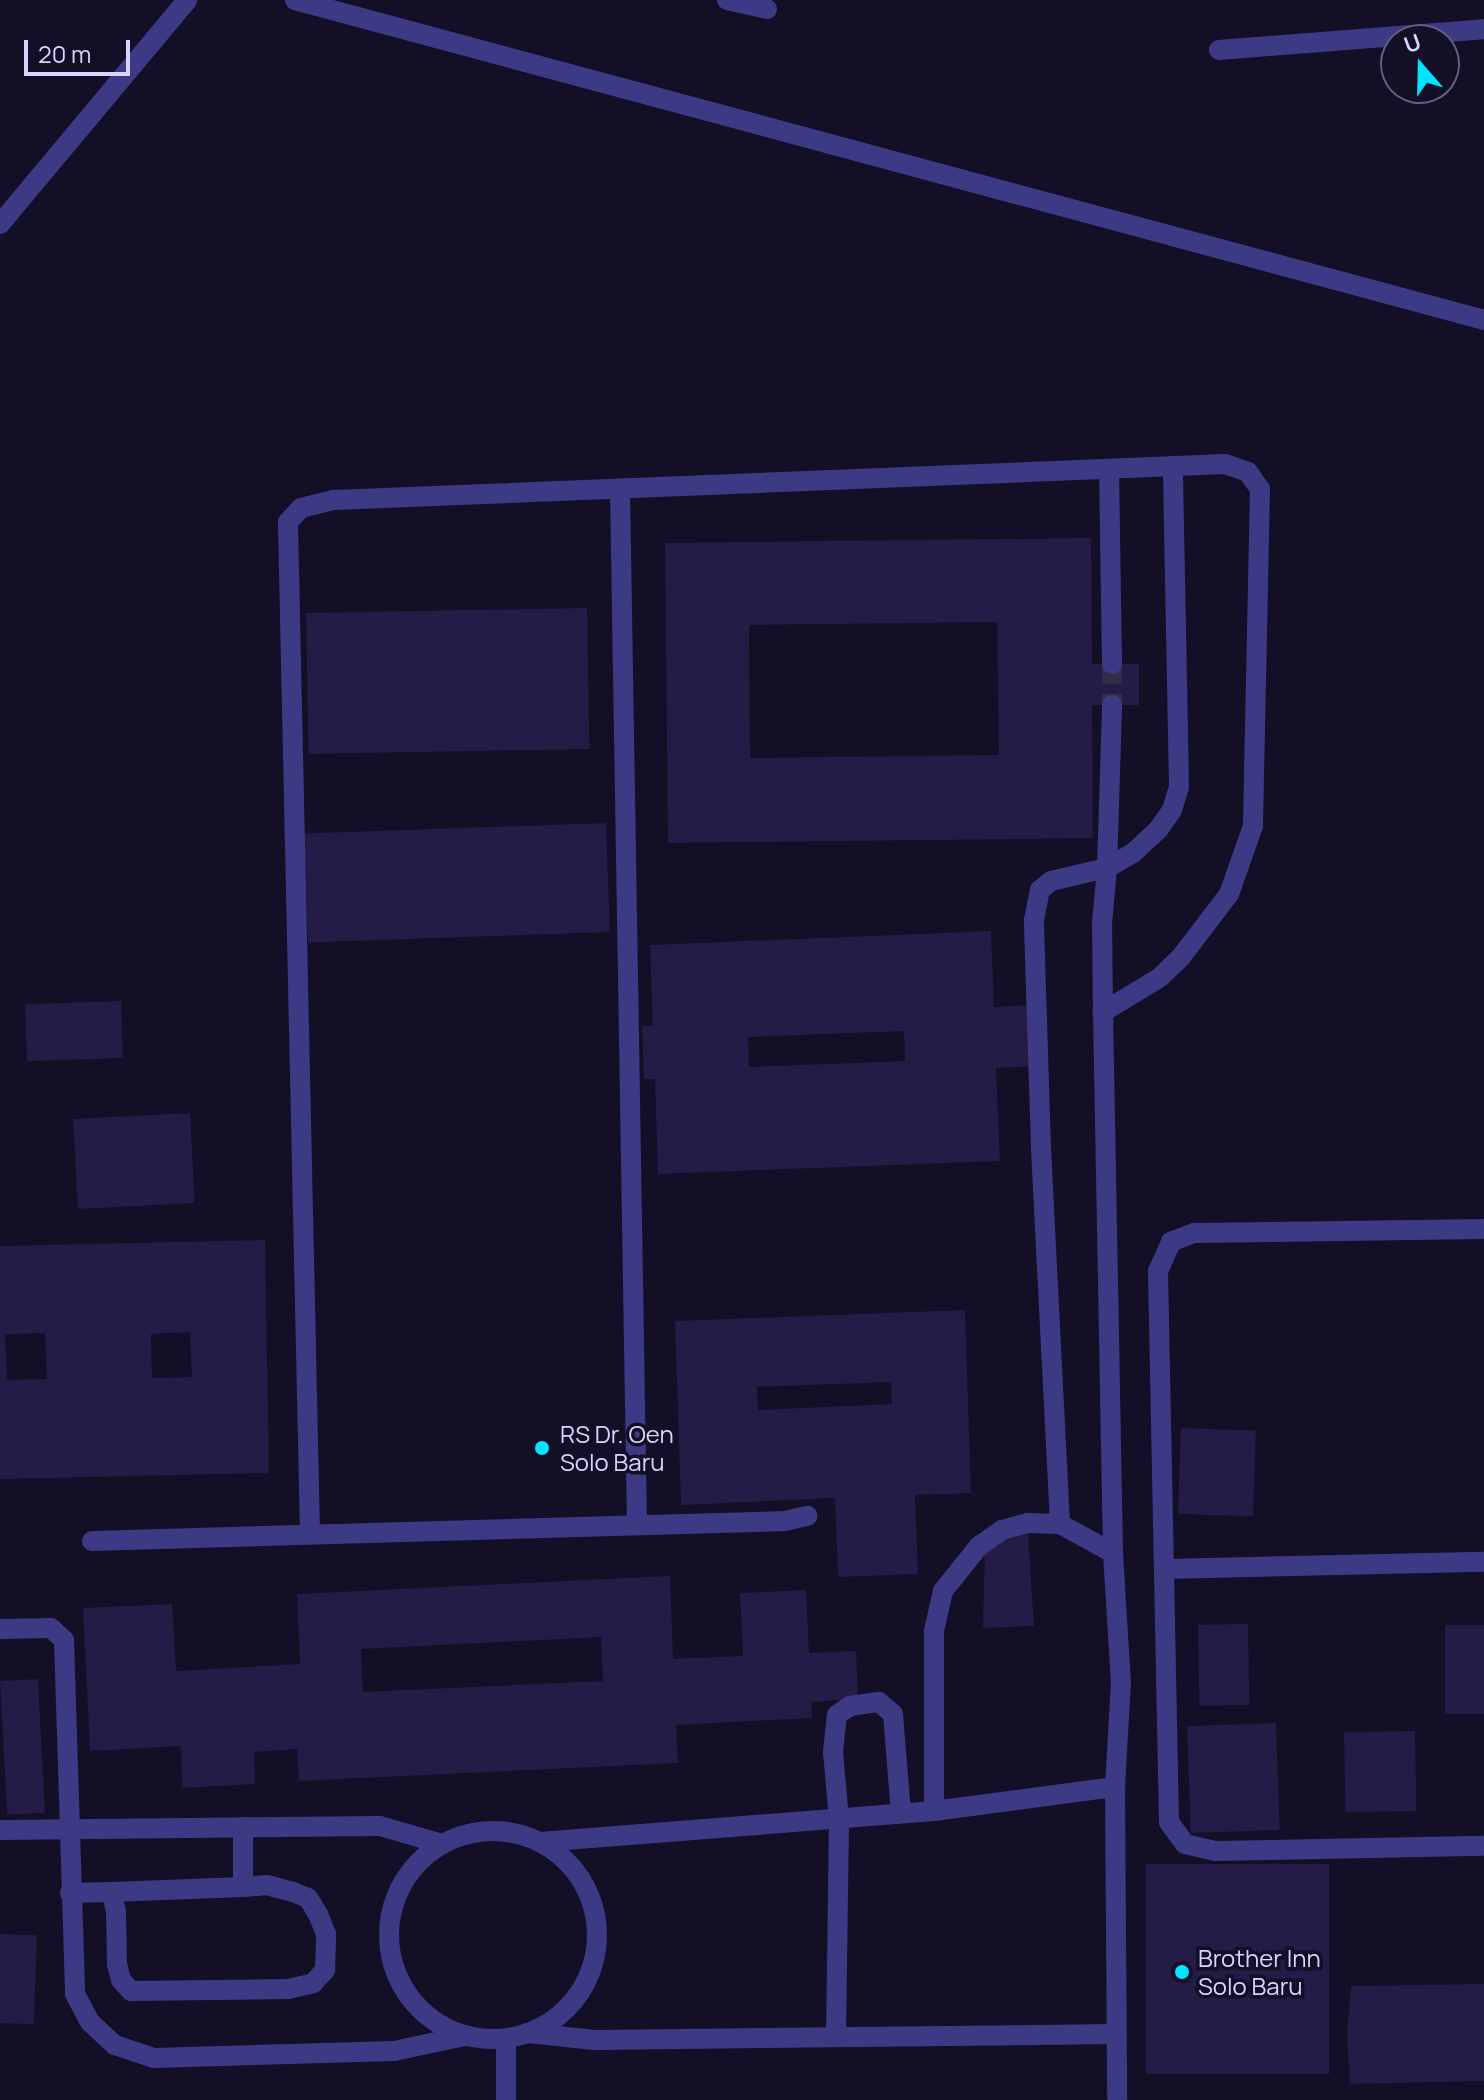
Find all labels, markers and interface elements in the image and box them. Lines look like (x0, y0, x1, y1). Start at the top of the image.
scale bar (28, 24, 134, 74)
north arrow (1380, 24, 1460, 104)
text: U (1400, 27, 1425, 60)
text: 20 m (38, 37, 91, 70)
place label: RS Dr. Oen Solo Baru (560, 1420, 674, 1476)
marker: RS Dr. Oen Solo Baru (531, 1437, 553, 1459)
place label: Brother Inn Solo Baru (1198, 1944, 1321, 2000)
marker: Brother Inn Solo Baru (1173, 1963, 1191, 1981)

